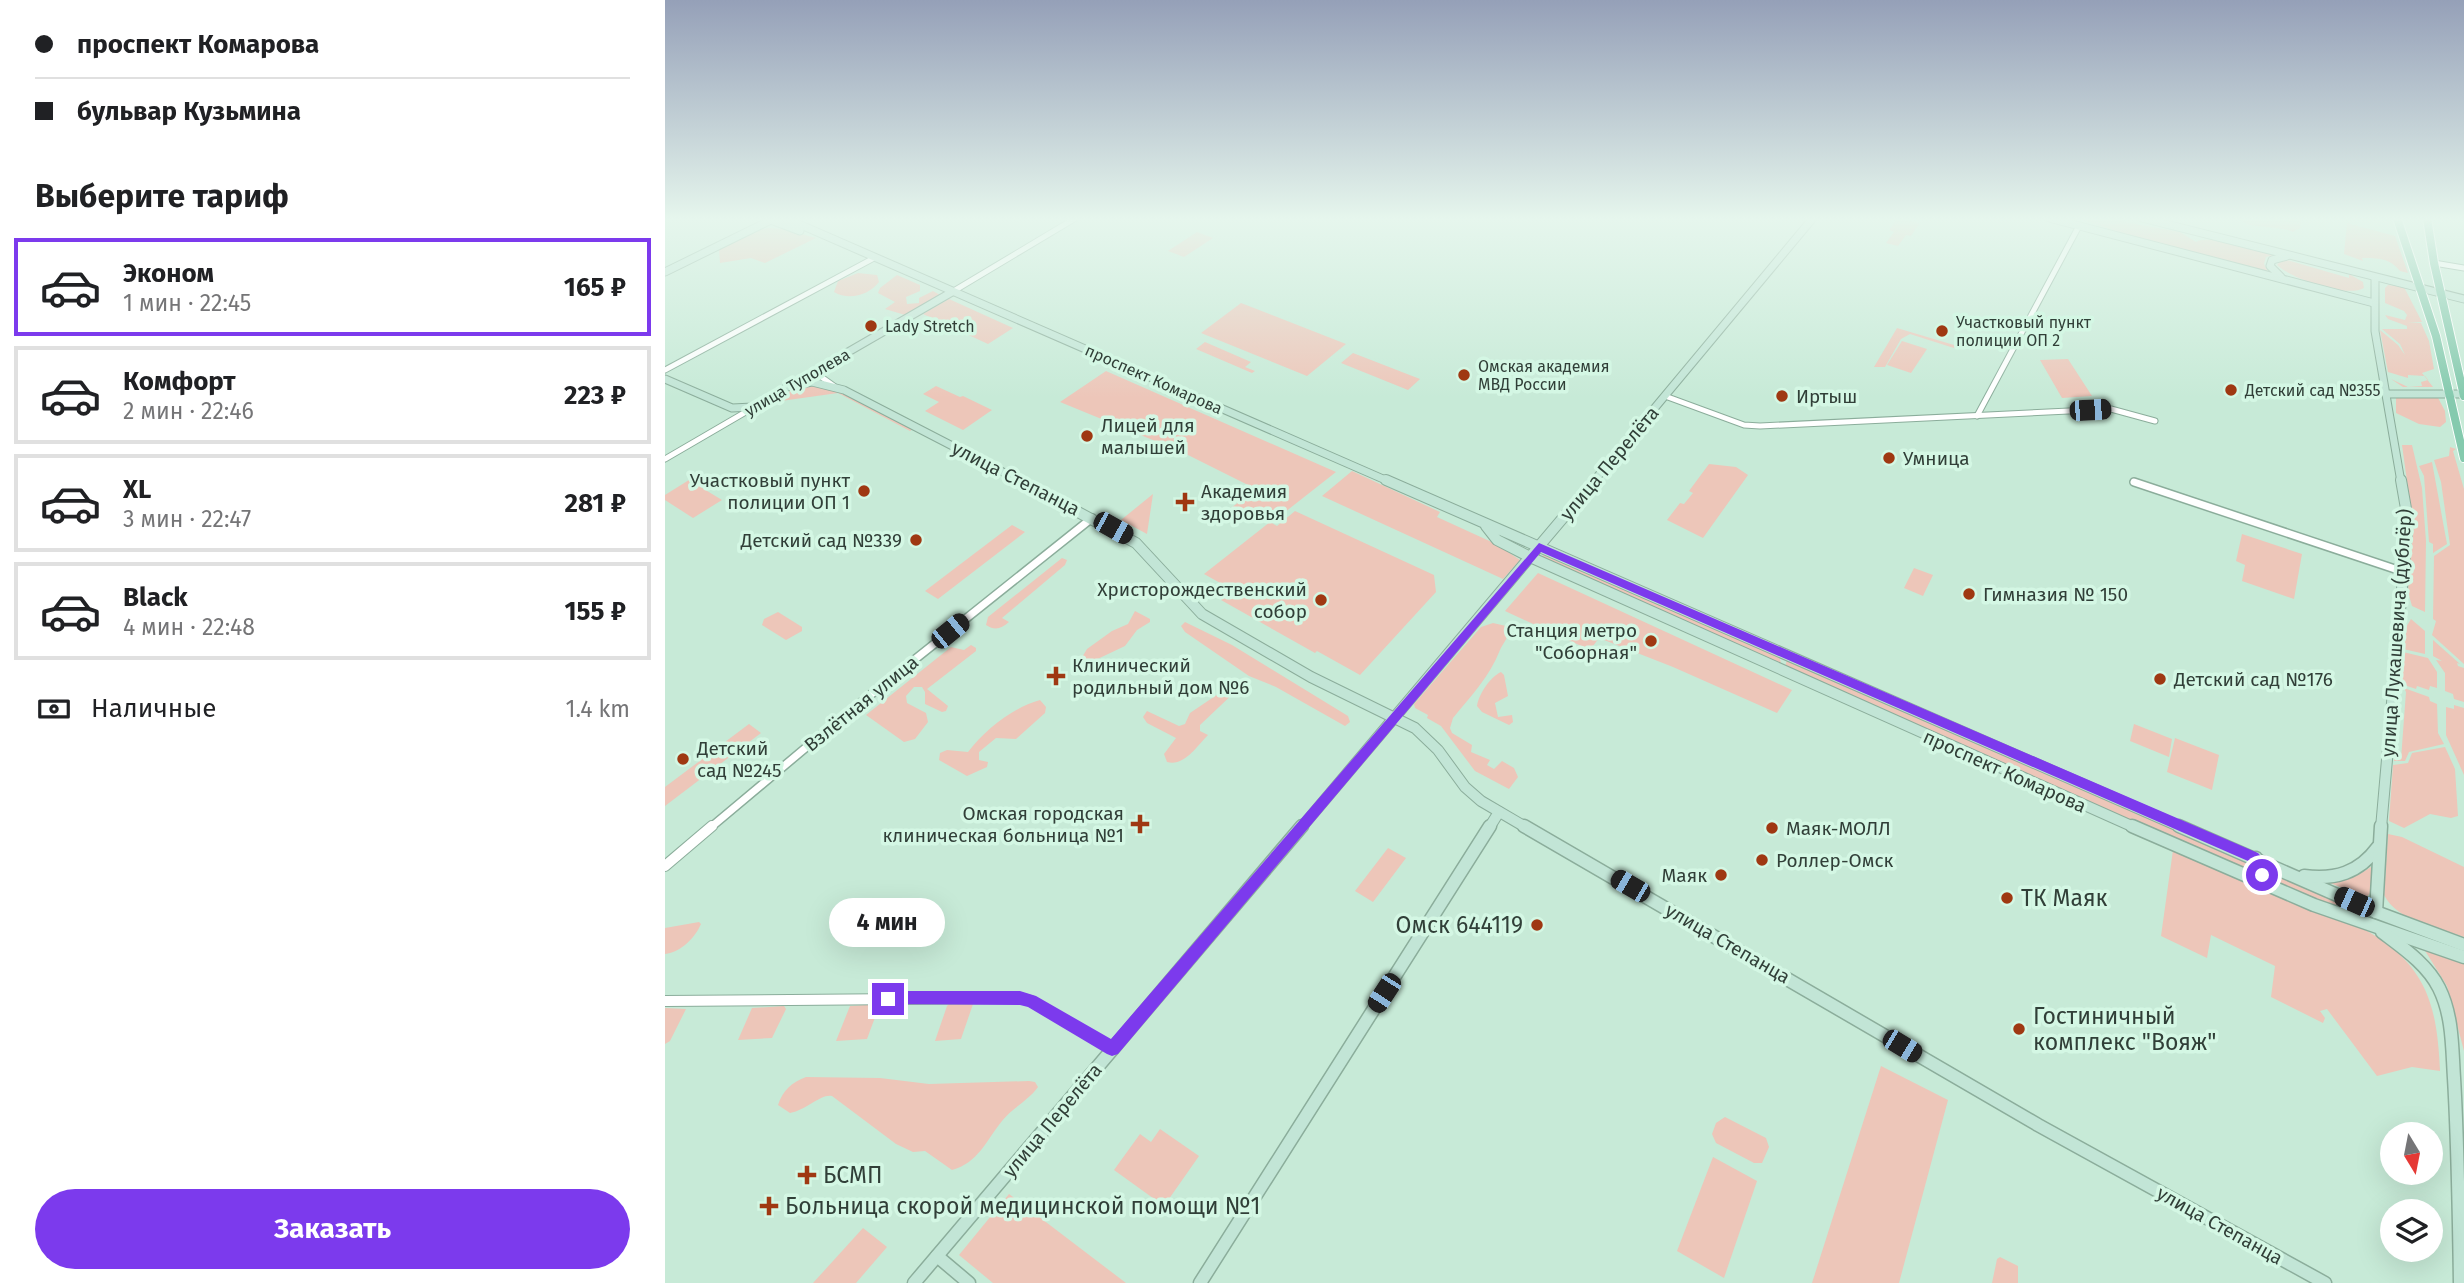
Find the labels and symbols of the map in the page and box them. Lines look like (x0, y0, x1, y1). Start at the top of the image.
place label: Участковый пункт полиции ОП 2 (1956, 313, 2092, 350)
place label: Lady Stretch (885, 317, 975, 336)
marker: Lady Stretch (863, 318, 879, 334)
marker: Участковый пункт полиции ОП 2 (1934, 323, 1950, 339)
street label: проспект Комарова (1082, 341, 1225, 418)
street label: улица Туполева (741, 345, 853, 420)
place label: Омская академия МВД России (1478, 357, 1610, 394)
marker: Омская академия МВД России (1456, 367, 1472, 383)
place label: Детский сад №355 (2244, 381, 2381, 400)
marker: Детский сад №355 (2223, 382, 2239, 398)
place label: Иртыш (1796, 385, 1857, 408)
marker: Иртыш (1774, 388, 1790, 404)
car (2069, 398, 2112, 422)
street label: улица Перелёта (1555, 402, 1664, 525)
place label: Лицей для малышей (1101, 414, 1195, 459)
marker: Лицей для малышей (1079, 428, 1095, 444)
street label: улица Степанца (948, 436, 1084, 521)
place label: Умница (1903, 447, 1969, 470)
marker: Умница (1881, 450, 1897, 466)
place label: Участковый пункт полиции ОП 1 (690, 469, 850, 514)
place label: Академия здоровья (1201, 480, 1287, 525)
marker: Участковый пункт полиции ОП 1 (856, 483, 872, 499)
marker: Академия здоровья (1175, 492, 1195, 512)
street label: улица Лукашевича (дублёр) (2376, 508, 2417, 758)
car (1090, 509, 1137, 547)
place label: Детский сад №339 (740, 529, 902, 552)
marker: Детский сад №339 (908, 532, 924, 548)
place label: Христорождественский собор (1097, 578, 1307, 623)
place label: Гимназия № 150 (1983, 583, 2128, 606)
marker: Гимназия № 150 (1961, 586, 1977, 602)
marker: Христорождественский собор (1313, 592, 1329, 608)
car (928, 610, 973, 652)
place label: Станция метро "Соборная" (1506, 619, 1637, 664)
marker: Станция метро "Соборная" (1643, 633, 1659, 649)
street label: Взлётная улица (800, 650, 923, 756)
place label: Клинический родильный дом №6 (1072, 654, 1249, 699)
marker: Клинический родильный дом №6 (1046, 666, 1066, 686)
place label: Детский сад №176 (2173, 668, 2333, 691)
marker: Детский сад №176 (2152, 671, 2168, 687)
street label: проспект Комарова (1920, 725, 2090, 818)
place label: Детский сад №245 (696, 737, 782, 782)
marker: Детский сад №245 (675, 751, 691, 767)
place label: Омская городская клиническая больница №1 (882, 802, 1124, 847)
marker: Омская городская клиническая больница №1 (1130, 814, 1150, 834)
place label: Маяк-МОЛЛ (1786, 817, 1891, 840)
marker: Маяк-МОЛЛ (1764, 820, 1780, 836)
place label: Роллер-Омск (1776, 849, 1894, 872)
marker: Роллер-Омск (1754, 852, 1770, 868)
route start (2246, 859, 2278, 891)
place label: Маяк (1662, 864, 1707, 887)
car (1607, 866, 1654, 906)
marker: Маяк (1713, 867, 1729, 883)
place label: ТК Маяк (2021, 884, 2108, 912)
car (2331, 884, 2378, 920)
marker: ТК Маяк (1999, 890, 2015, 906)
callout: 4 мин (830, 898, 946, 946)
street label: улица Степанца (1661, 898, 1794, 988)
place label: Омск 644119 (1396, 911, 1523, 939)
marker: Омск 644119 (1529, 917, 1545, 933)
car (1364, 970, 1405, 1016)
route end (872, 983, 904, 1015)
place label: Гостиничный комплекс "Вояж" (2033, 1002, 2217, 1056)
marker: Гостиничный комплекс "Вояж" (2011, 1021, 2027, 1037)
car (1879, 1026, 1926, 1066)
street label: улица Перелёта (998, 1059, 1107, 1182)
north arrow (2380, 1122, 2443, 1185)
place label: БСМП (823, 1161, 883, 1189)
marker: БСМП (797, 1165, 817, 1185)
street label: улица Степанца (2153, 1181, 2287, 1270)
place label: Больница скорой медицинской помощи №1 (785, 1192, 1260, 1220)
marker: Больница скорой медицинской помощи №1 (759, 1196, 779, 1216)

